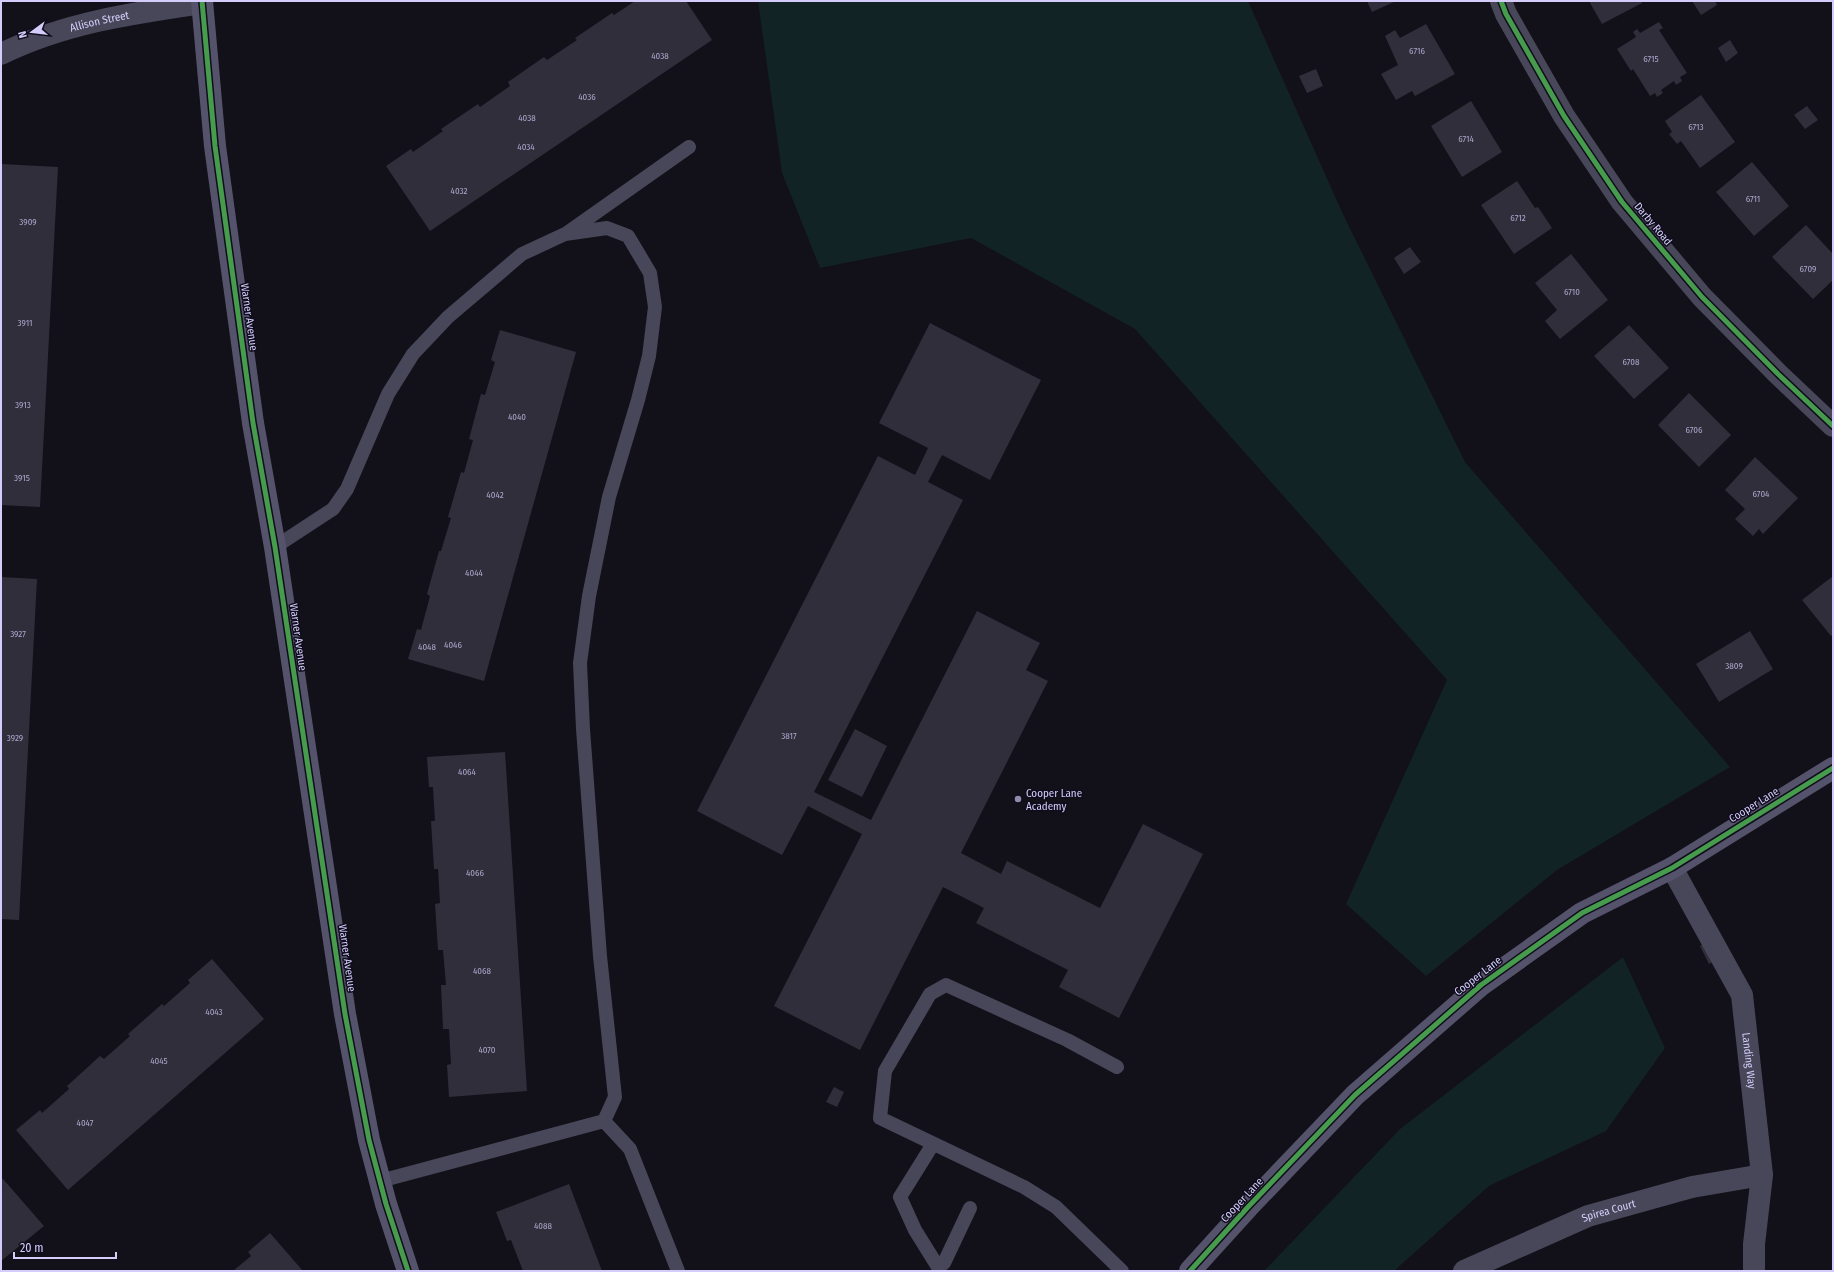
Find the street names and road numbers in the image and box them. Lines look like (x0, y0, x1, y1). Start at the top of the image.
street label: Allison Street (68, 8, 130, 34)
street label: Darby Road (1631, 200, 1675, 248)
street label: Warner Avenue (238, 282, 260, 352)
street label: Warner Avenue (287, 602, 309, 672)
street label: Cooper Lane (1727, 785, 1781, 825)
street label: Warner Avenue (336, 923, 358, 993)
street label: Cooper Lane (1452, 954, 1504, 998)
street label: Landing Way (1740, 1032, 1759, 1089)
street label: Cooper Lane (1218, 1175, 1266, 1225)
street label: Spirea Court (1580, 1196, 1637, 1225)

